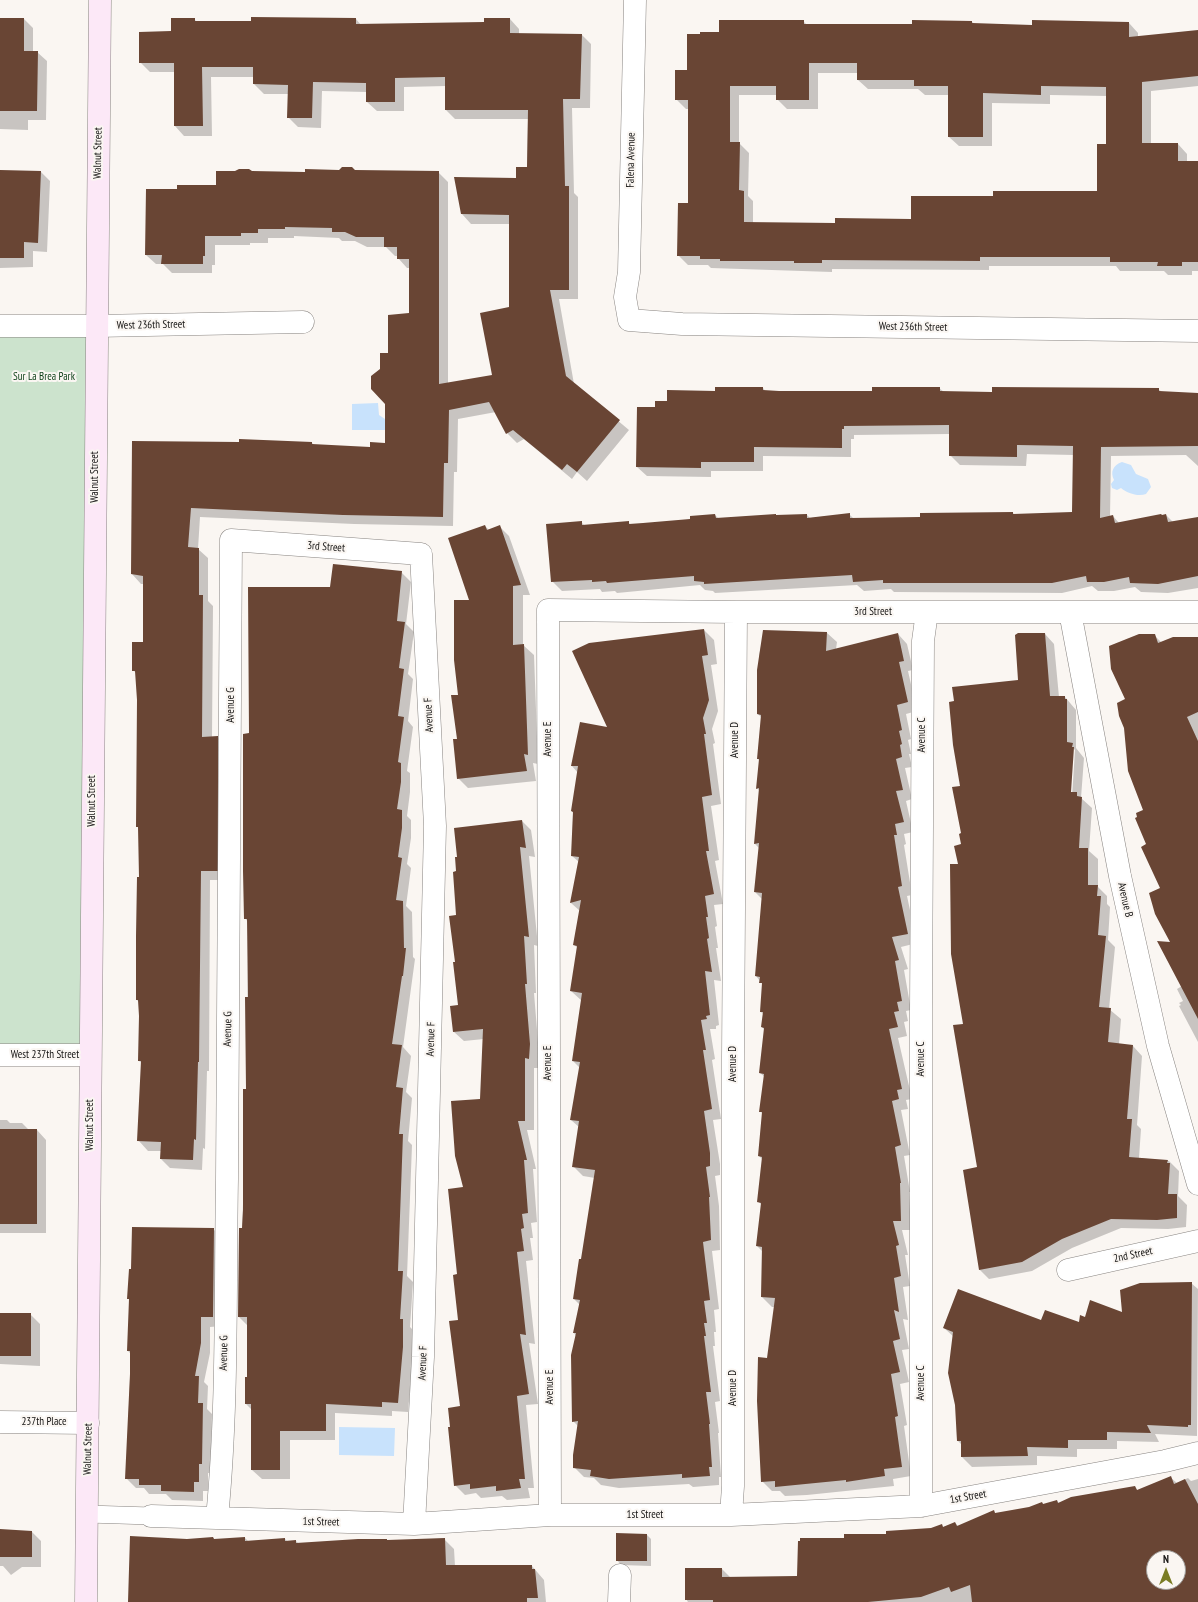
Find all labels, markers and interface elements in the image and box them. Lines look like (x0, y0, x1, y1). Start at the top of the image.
street label: Walnut Street (91, 127, 105, 179)
street label: Falena Avenue (624, 132, 638, 188)
street label: West 236th Street (117, 318, 185, 332)
street label: West 236th Street (879, 320, 947, 334)
park label: Sur La Brea Park (13, 370, 75, 384)
street label: Walnut Street (88, 451, 102, 503)
street label: 3rd Street (307, 539, 345, 555)
street label: 3rd Street (854, 605, 892, 619)
street label: Avenue G (224, 687, 238, 723)
street label: Avenue F (422, 697, 436, 733)
street label: Avenue C (915, 717, 929, 753)
street label: Avenue E (541, 722, 555, 756)
street label: Avenue D (728, 722, 742, 758)
street label: Walnut Street (85, 775, 99, 827)
street label: Avenue B (1115, 881, 1135, 919)
street label: Avenue G (221, 1011, 235, 1047)
street label: Avenue F (424, 1022, 438, 1056)
street label: Avenue C (914, 1041, 928, 1077)
street label: Avenue E (541, 1046, 555, 1080)
street label: Avenue D (726, 1046, 740, 1082)
street label: West 237th Street (11, 1048, 79, 1062)
street label: Walnut Street (83, 1099, 97, 1151)
street label: 2nd Street (1112, 1244, 1154, 1266)
street label: Avenue G (217, 1335, 231, 1371)
street label: Avenue F (416, 1345, 430, 1381)
street label: Avenue C (914, 1365, 928, 1401)
street label: Avenue E (543, 1370, 557, 1404)
street label: Avenue D (726, 1370, 740, 1406)
street label: 237th Place (21, 1415, 67, 1429)
street label: Walnut Street (81, 1423, 95, 1475)
street label: 1st Street (949, 1487, 987, 1507)
street label: 1st Street (627, 1508, 663, 1522)
street label: 1st Street (302, 1515, 340, 1529)
north arrow (1146, 1550, 1186, 1590)
text: N (1163, 1552, 1169, 1566)

